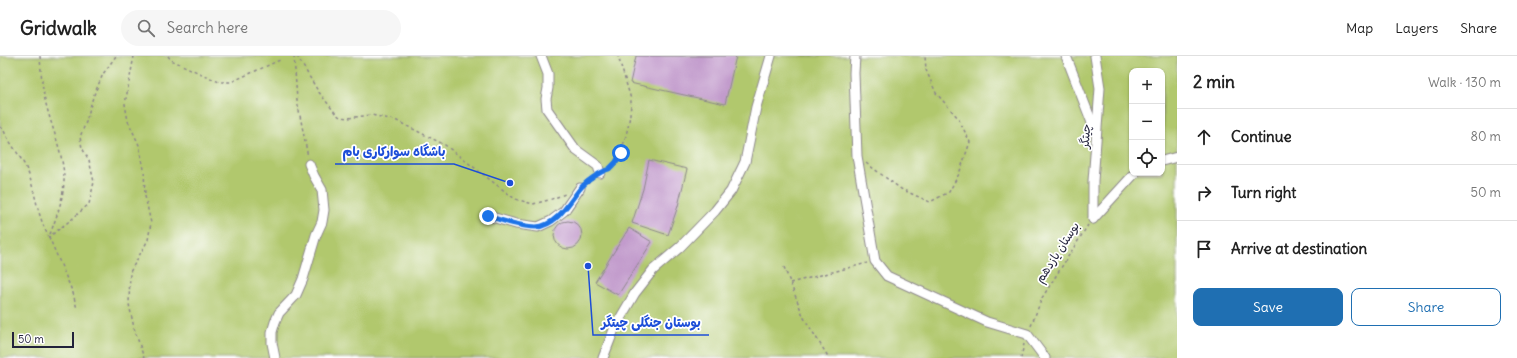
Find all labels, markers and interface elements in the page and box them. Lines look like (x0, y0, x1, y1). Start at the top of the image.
search box (121, 10, 401, 46)
text: Gridwalk (20, 16, 97, 40)
icon: search (135, 17, 157, 39)
text: Search here (167, 18, 248, 37)
text: Map (1346, 19, 1373, 37)
text: Layers (1395, 19, 1438, 37)
text: Share (1460, 19, 1497, 37)
map controls (1129, 68, 1165, 176)
button: + (1129, 68, 1165, 104)
text: 2 min (1193, 71, 1235, 93)
text: Walk · 130 m (1428, 74, 1501, 91)
button: − (1129, 104, 1165, 140)
street label: چیتگر (1077, 123, 1093, 150)
icon: ahead (1193, 126, 1215, 148)
text: Continue (1231, 127, 1292, 146)
text: 80 m (1470, 128, 1501, 145)
callout: باشگاه سوارکاری بام (335, 139, 454, 164)
button: locate (1129, 140, 1165, 176)
text: باشگاه سوارکاری بام (343, 143, 446, 162)
route start (612, 144, 630, 162)
icon: right (1193, 182, 1215, 204)
text: Turn right (1231, 183, 1296, 202)
text: 50 m (1470, 184, 1501, 201)
route end (479, 207, 497, 225)
street label: بوستان یازدهم (1032, 219, 1084, 286)
icon: arrive (1193, 238, 1215, 260)
text: Arrive at destination (1231, 239, 1367, 258)
button: Save (1193, 288, 1343, 326)
button: Share (1351, 288, 1501, 326)
callout: بوستان جنگلی چیتگر (593, 310, 709, 335)
text: بوستان جنگلی چیتگر (599, 314, 701, 331)
scale bar (12, 330, 74, 349)
text: 50 m (18, 332, 44, 346)

